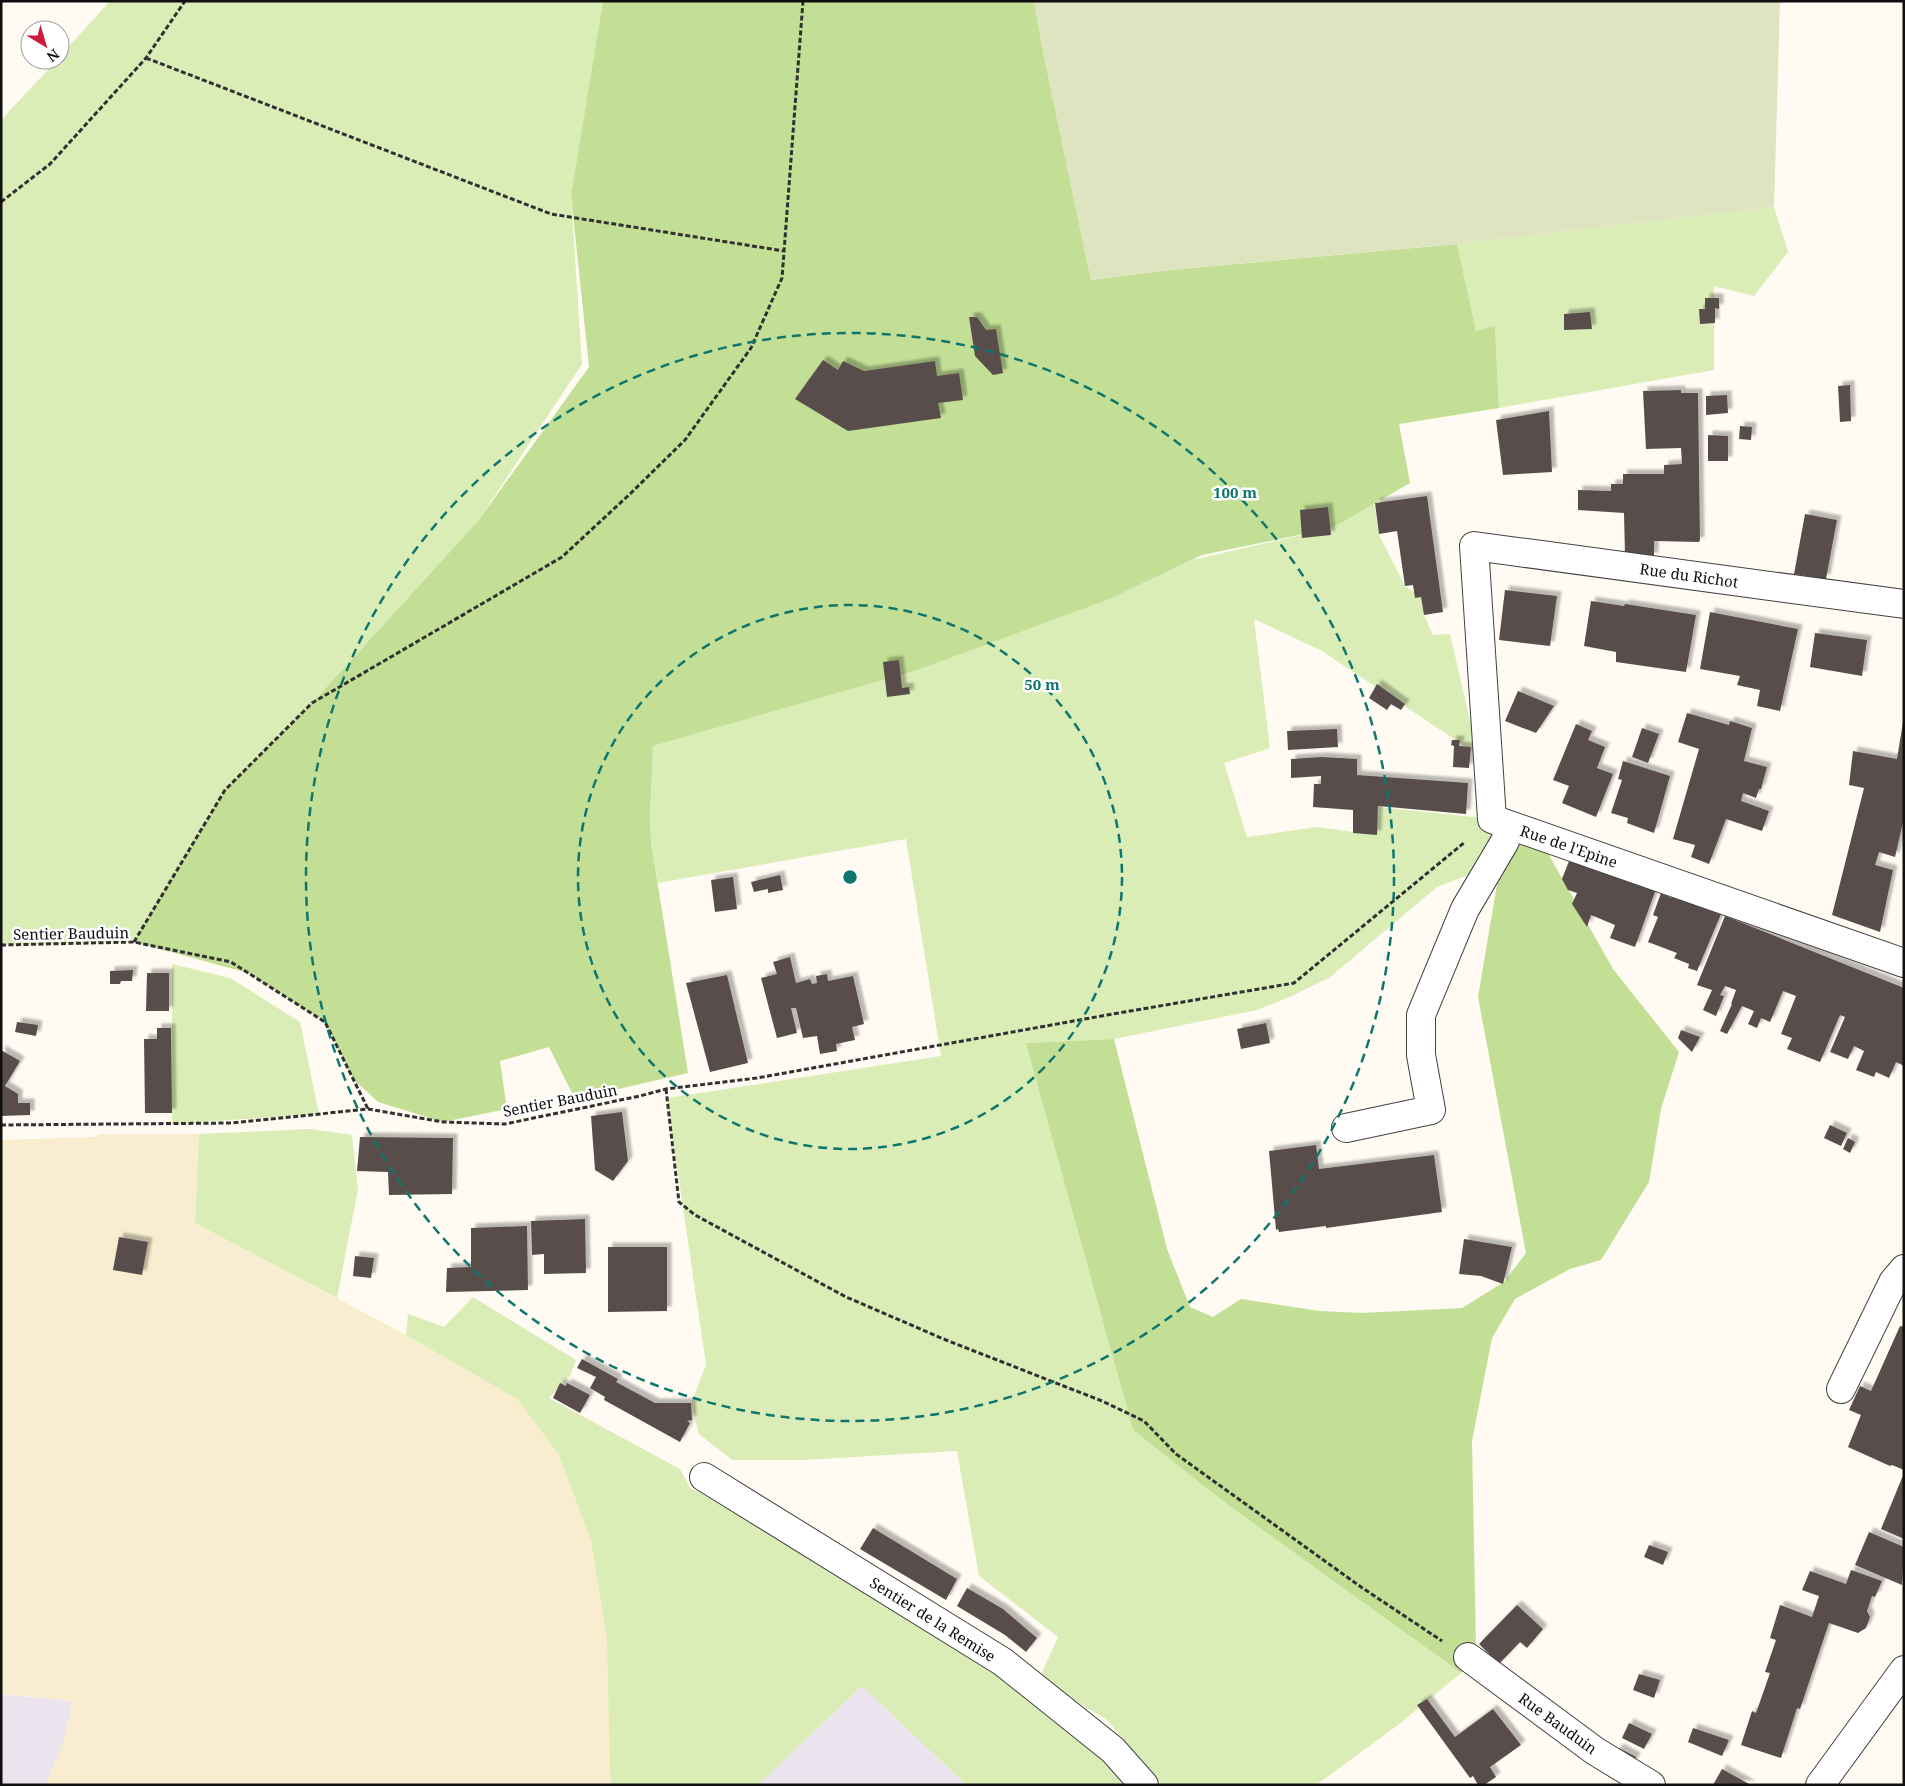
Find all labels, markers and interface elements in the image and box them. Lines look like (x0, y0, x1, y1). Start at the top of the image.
north arrow (20, 20, 70, 70)
text: N (43, 45, 64, 67)
text: 100 m (1213, 482, 1257, 502)
street label: Rue du Richot (1638, 558, 1740, 592)
text: 50 m (1024, 674, 1060, 694)
street label: Rue de l'Epine (1518, 820, 1620, 872)
centre of rings (841, 868, 859, 886)
street label: Sentier Bauduin (13, 922, 129, 944)
street label: Sentier Bauduin (501, 1079, 619, 1121)
street label: Sentier de la Remise (866, 1572, 1000, 1666)
street label: Rue Bauduin (1515, 1688, 1601, 1758)

